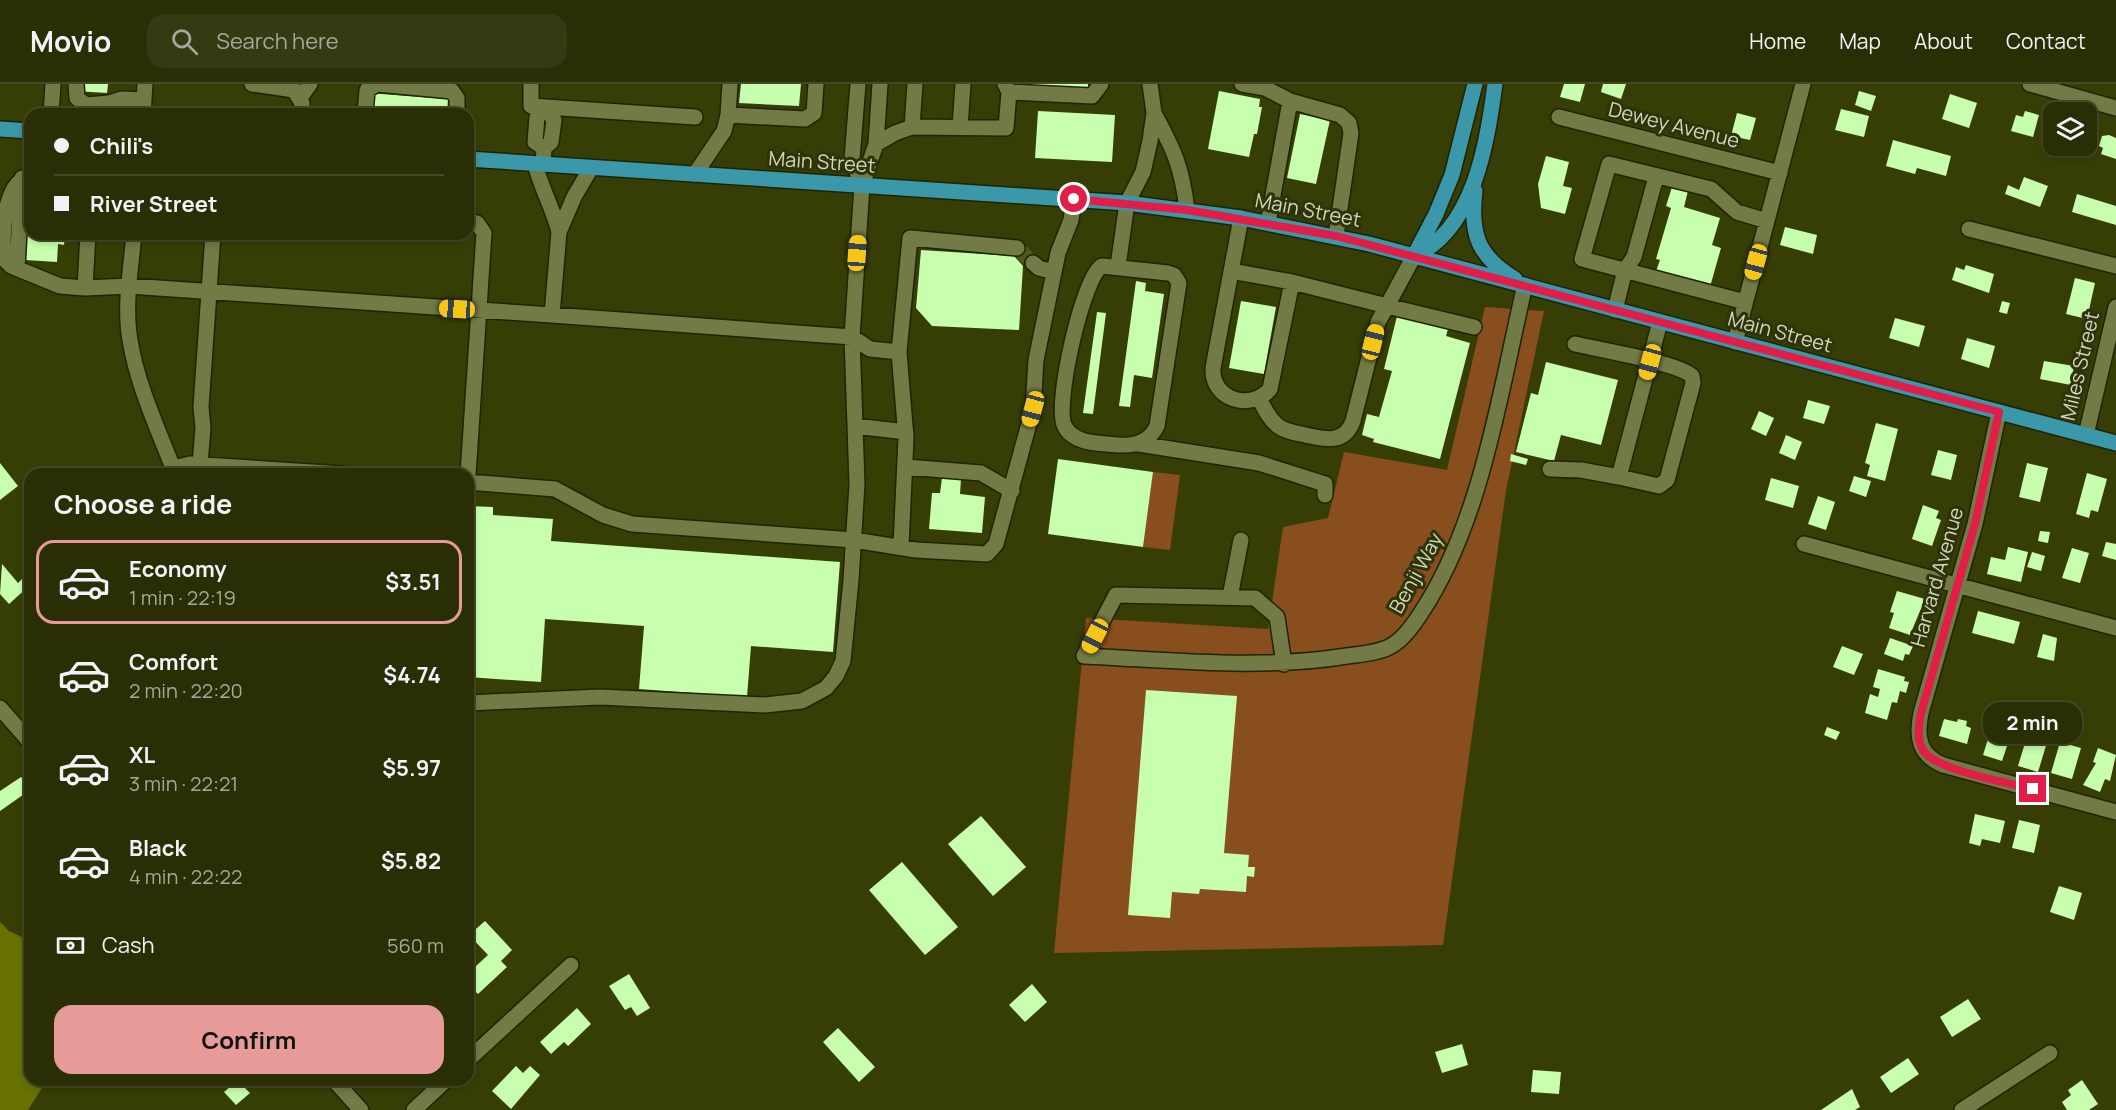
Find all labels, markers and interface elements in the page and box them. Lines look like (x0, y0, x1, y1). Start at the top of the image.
search box (147, 14, 567, 68)
text: Movio (30, 22, 111, 60)
icon: search (168, 25, 201, 58)
text: Search here (216, 26, 339, 56)
text: Home (1749, 27, 1806, 55)
text: Map (1839, 27, 1881, 55)
text: About (1914, 27, 1973, 55)
text: Contact (2006, 27, 2086, 55)
street label: Dewey Avenue (1606, 95, 1742, 154)
map controls (2043, 102, 2097, 156)
button: layers (2043, 102, 2097, 156)
text: Chili's (90, 131, 153, 161)
street label: Main Street (768, 144, 876, 179)
route start (1060, 185, 1087, 212)
street label: Main Street (1253, 186, 1363, 233)
text: River Street (90, 189, 217, 219)
car (847, 234, 867, 272)
car (1743, 242, 1769, 282)
car (439, 299, 475, 319)
street label: Main Street (1725, 305, 1835, 358)
street label: Miles Street (2054, 309, 2105, 423)
car (1360, 322, 1386, 362)
car (1637, 342, 1663, 382)
car (1020, 389, 1046, 429)
text: Choose a ride (54, 485, 232, 522)
street label: Harvard Avenue (1904, 504, 1969, 650)
street label: Benji Way (1382, 527, 1449, 618)
text: Economy (129, 554, 227, 584)
icon: car (57, 555, 111, 609)
text: $3.51 (385, 567, 441, 597)
text: 1 min · 22:19 (129, 584, 236, 611)
car (1079, 616, 1111, 656)
text: Comfort (129, 647, 218, 677)
icon: car (57, 648, 111, 702)
text: $4.74 (383, 660, 441, 690)
text: 2 min · 22:20 (129, 677, 243, 704)
callout: 2 min (1984, 702, 2082, 744)
text: 2 min (2006, 709, 2059, 736)
text: XL (129, 740, 155, 770)
icon: car (57, 741, 111, 795)
text: $5.97 (382, 753, 441, 783)
text: 3 min · 22:21 (129, 770, 238, 797)
route end (2019, 775, 2046, 802)
text: Black (129, 833, 186, 863)
icon: car (57, 834, 111, 888)
text: $5.82 (381, 846, 441, 876)
text: 4 min · 22:22 (129, 863, 242, 890)
icon: cash (54, 929, 87, 962)
text: Cash (102, 930, 155, 960)
text: 560 m (387, 932, 444, 959)
button: Confirm (54, 1005, 444, 1074)

